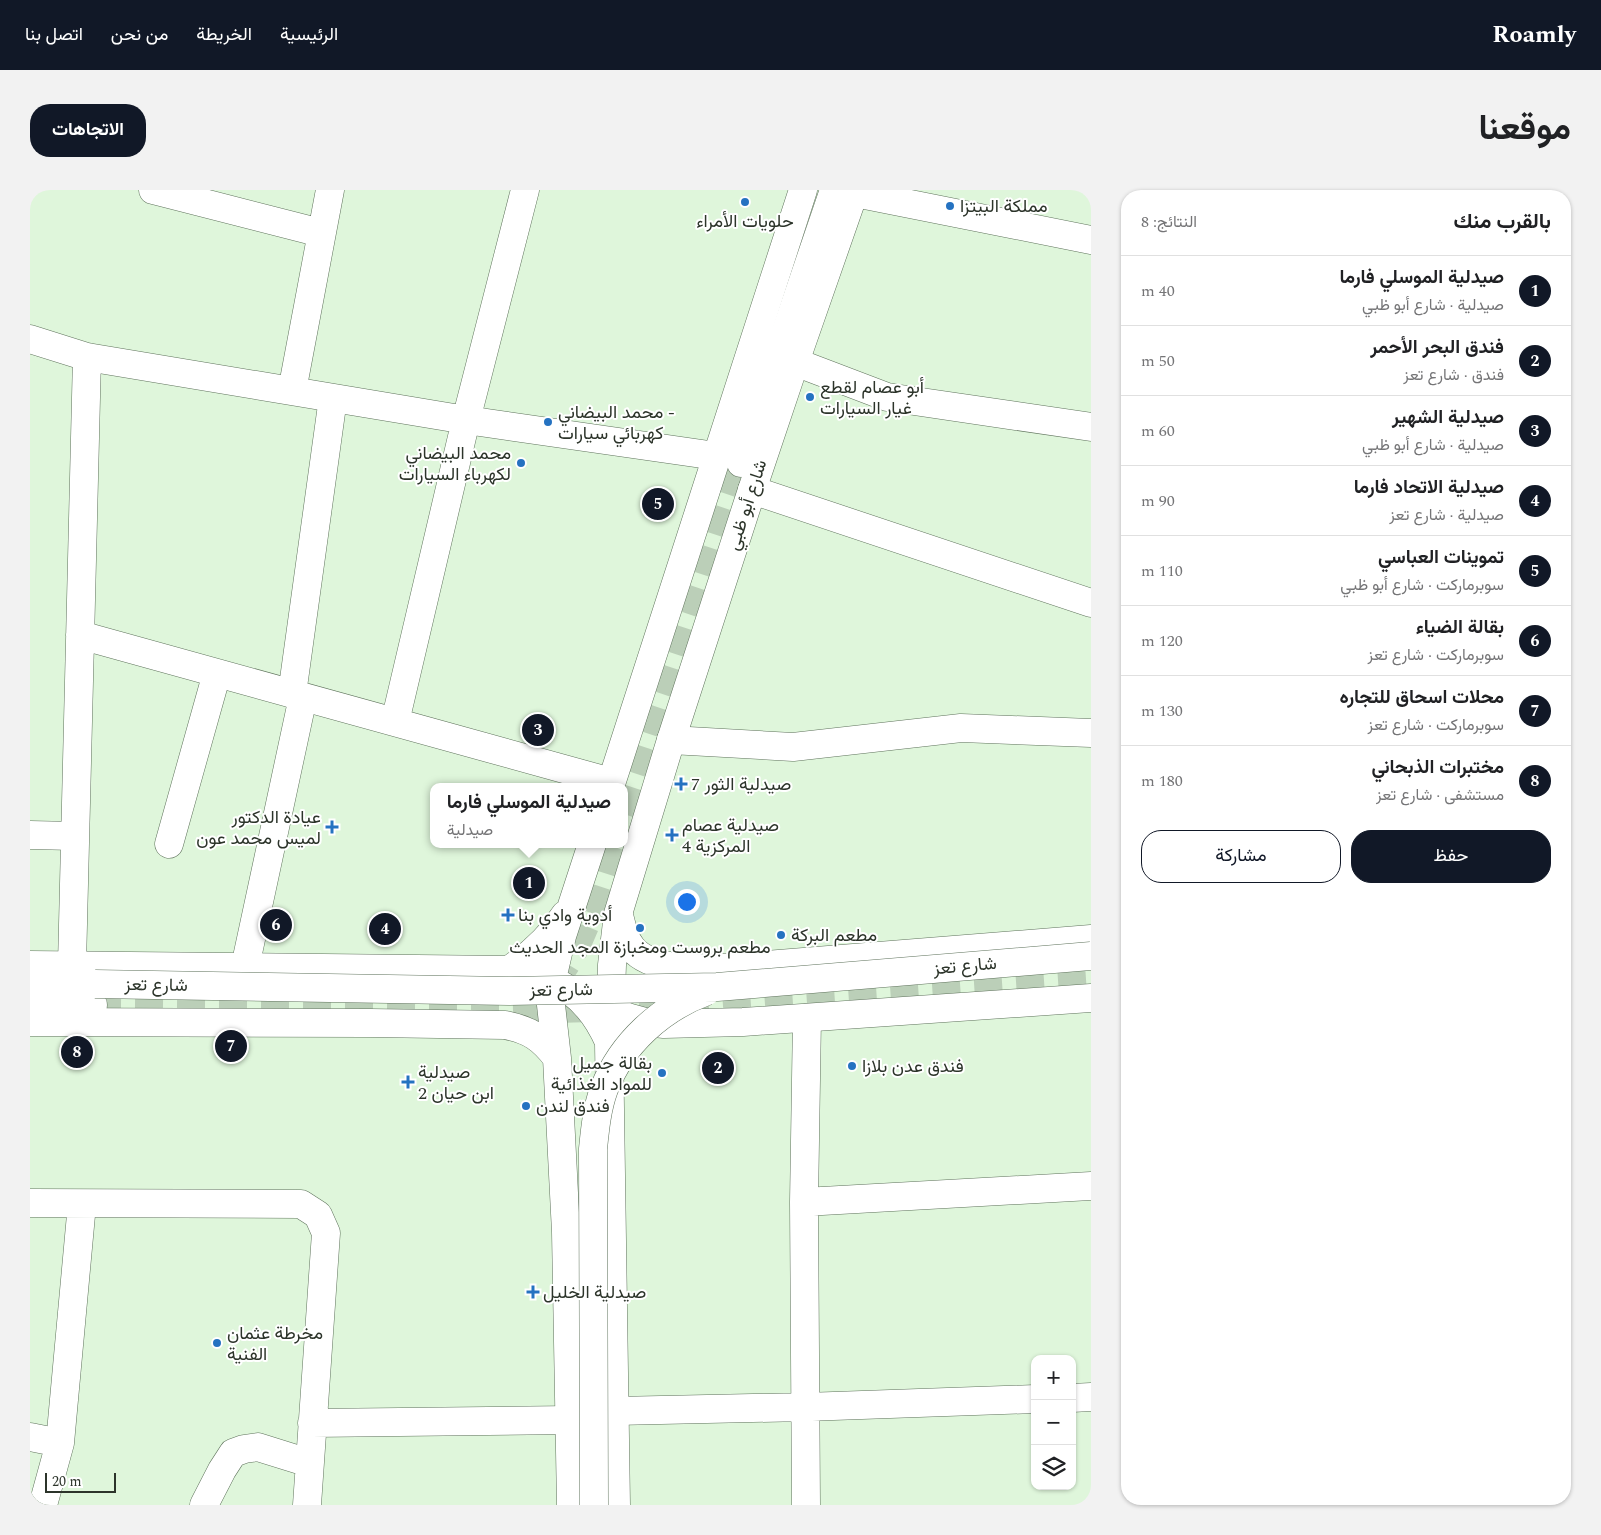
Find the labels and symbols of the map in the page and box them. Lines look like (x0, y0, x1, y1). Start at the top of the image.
place label: مملكة البيتزا (960, 193, 1048, 220)
marker: حلويات الأمراء (739, 196, 751, 208)
marker: مملكة البيتزا (944, 200, 956, 212)
place label: حلويات الأمراء (696, 208, 794, 235)
place label: أبو عصام لقطع غيار السيارات (820, 374, 924, 422)
marker: أبو عصام لقطع غيار السيارات (804, 391, 816, 403)
place label: محمد البيضاني - كهربائي سيارات (558, 399, 675, 448)
marker: محمد البيضاني - كهربائي سيارات (542, 416, 554, 428)
place label: محمد البيضاني لكهرباء السيارات (399, 440, 511, 488)
street label: شارع أبو ظبي (720, 456, 775, 554)
marker: محمد البيضاني لكهرباء السيارات (515, 457, 527, 469)
pin: 5 (642, 485, 674, 523)
pin: 3 (522, 711, 554, 749)
place label: صيدلية الثور 7 (691, 771, 791, 798)
marker: صيدلية الثور 7 (675, 778, 687, 790)
place label: عيادة الدكتور لميس محمد عون (196, 804, 321, 852)
place label: صيدلية عصام المركزية 4 (682, 812, 779, 860)
marker: عيادة الدكتور لميس محمد عون (325, 820, 339, 834)
marker: صيدلية عصام المركزية 4 (666, 829, 678, 841)
pin: 1 (513, 864, 545, 902)
your location (674, 889, 700, 915)
place label: أدوية وادي بنا (518, 902, 612, 930)
pin: 6 (260, 906, 292, 944)
marker: أدوية وادي بنا (502, 909, 514, 921)
pin: 4 (369, 910, 401, 948)
marker: مطعم بروست ومخبازة المجد الحديث (634, 922, 646, 934)
place label: مطعم البركة (791, 922, 877, 949)
marker: مطعم البركة (775, 929, 787, 941)
place label: مطعم بروست ومخبازة المجد الحديث (509, 934, 771, 961)
street label: شارع تعز (931, 950, 998, 982)
street label: شارع تعز (123, 971, 188, 999)
street label: شارع تعز (528, 976, 593, 1004)
pin: 7 (215, 1027, 247, 1065)
pin: 8 (61, 1033, 93, 1071)
pin: 2 (702, 1049, 734, 1087)
place label: بقالة جميل للمواد الغذائية (551, 1050, 652, 1098)
place label: فندق عدن بلازا (862, 1053, 964, 1080)
place label: صيدلية ابن حيان 2 (418, 1059, 494, 1107)
marker: فندق عدن بلازا (846, 1060, 858, 1072)
marker: بقالة جميل للمواد الغذائية (656, 1067, 668, 1079)
marker: صيدلية ابن حيان 2 (402, 1076, 414, 1088)
place label: فندق لندن (536, 1093, 610, 1120)
marker: فندق لندن (520, 1100, 532, 1112)
place label: صيدلية الخليل (543, 1279, 646, 1306)
marker: صيدلية الخليل (527, 1286, 539, 1298)
place label: مخرطة عثمان الفنية (227, 1320, 323, 1368)
marker: مخرطة عثمان الفنية (211, 1337, 223, 1349)
scale bar (45, 1470, 116, 1493)

